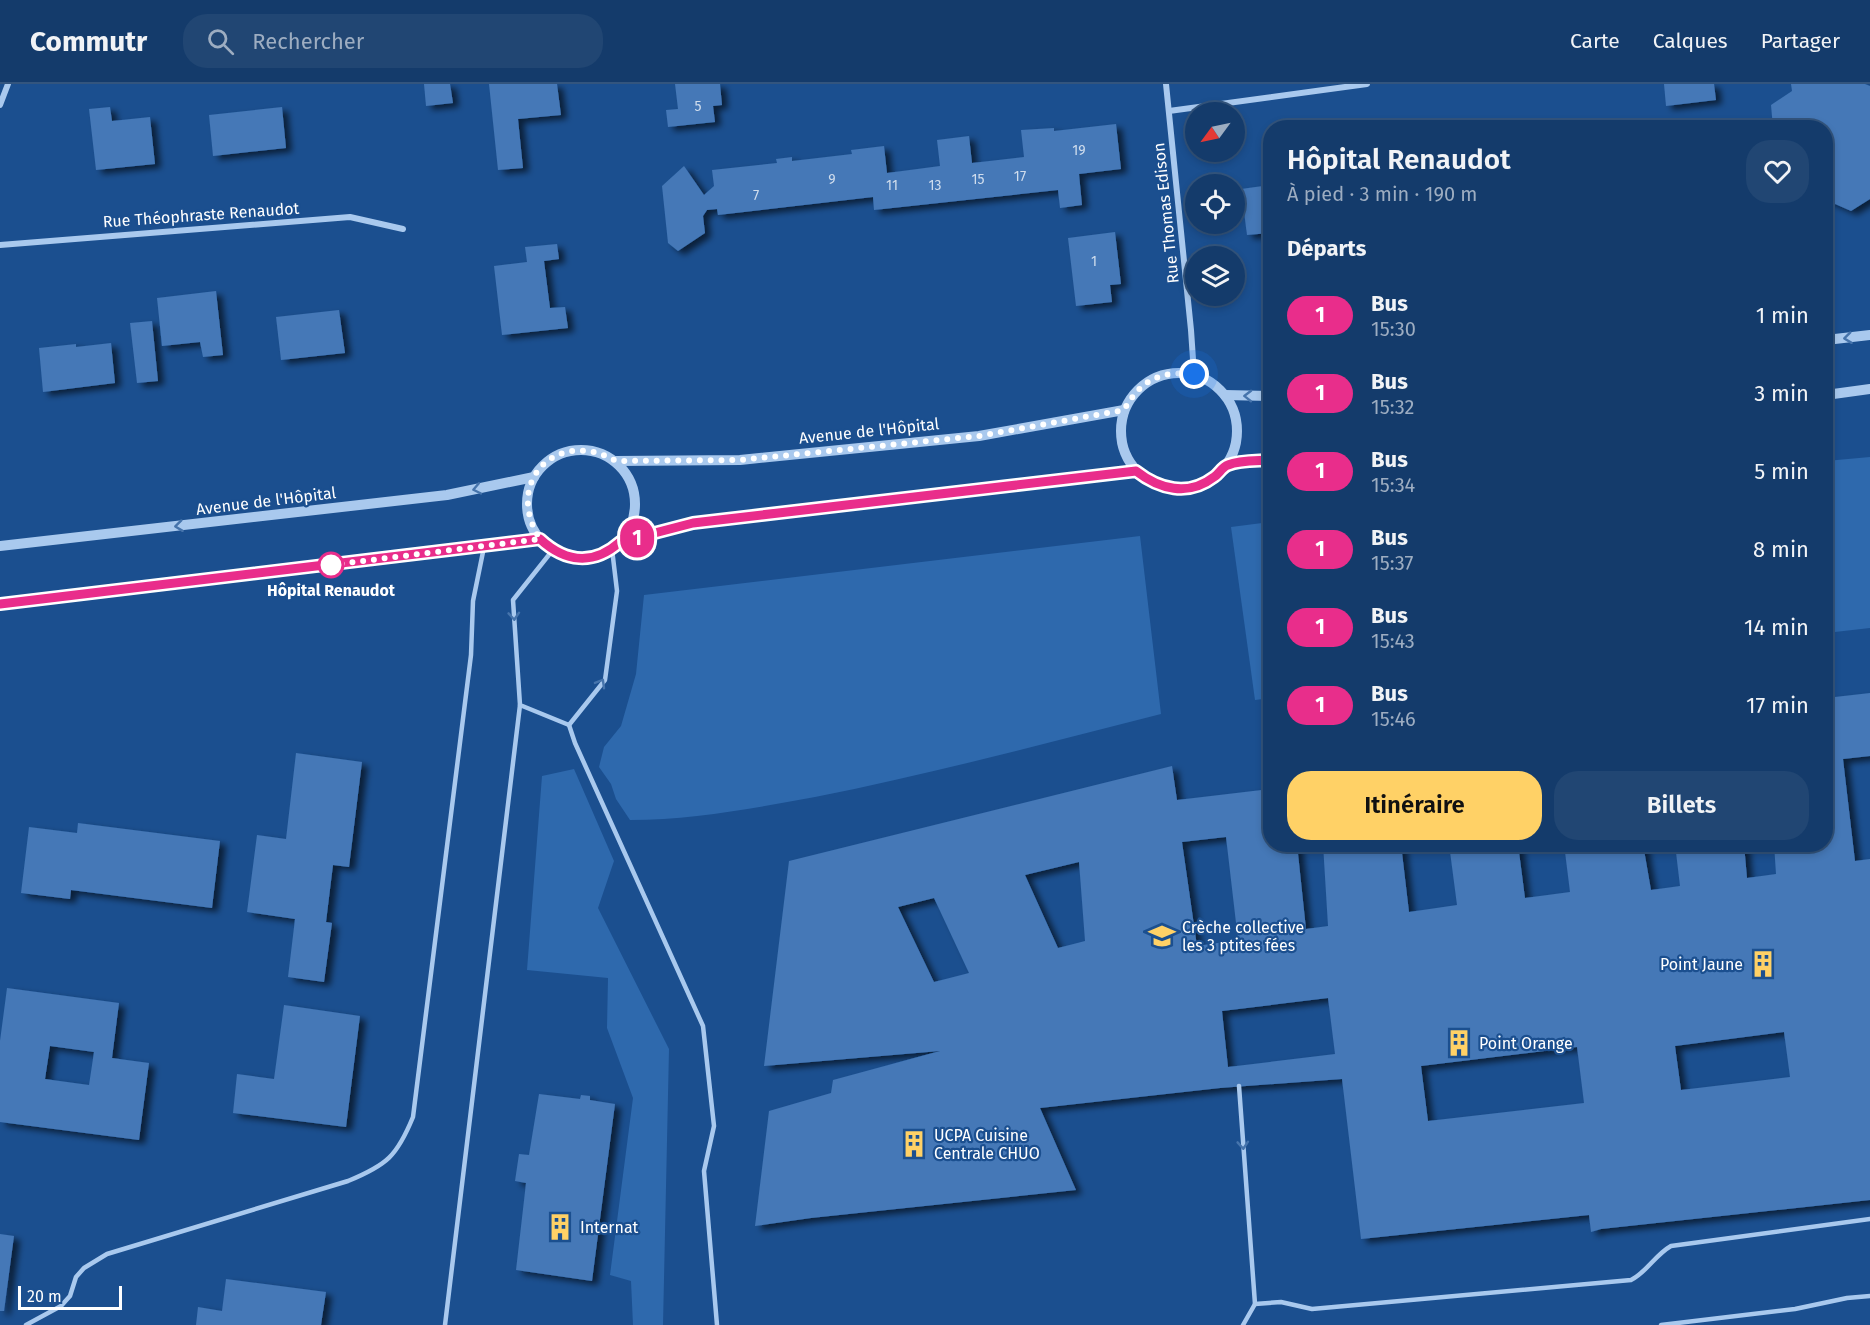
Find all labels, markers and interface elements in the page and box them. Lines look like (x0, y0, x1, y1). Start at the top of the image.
search box (183, 14, 603, 68)
text: Commutr (30, 25, 147, 58)
icon: search (204, 25, 237, 58)
text: Rechercher (252, 28, 364, 55)
text: Carte (1570, 28, 1620, 54)
text: Calques (1653, 28, 1728, 54)
text: Partager (1761, 28, 1840, 54)
house number: 5 (694, 98, 702, 115)
north arrow (1185, 102, 1245, 162)
map controls (1185, 102, 1245, 306)
button: heart (1746, 140, 1809, 203)
house number: 19 (1072, 142, 1086, 159)
street label: Rue Thomas Edison (1149, 142, 1183, 284)
text: Hôpital Renaudot (1287, 143, 1511, 176)
house number: 17 (1014, 168, 1026, 185)
house number: 9 (828, 171, 836, 188)
house number: 15 (971, 171, 985, 188)
button: locate (1185, 174, 1245, 234)
house number: 11 (886, 177, 898, 194)
house number: 13 (928, 177, 942, 194)
text: À pied · 3 min · 190 m (1287, 182, 1477, 206)
house number: 7 (753, 187, 759, 204)
street label: Rue Théophraste Renaudot (102, 199, 300, 231)
text: Départs (1287, 235, 1366, 262)
button: layers (1185, 246, 1245, 306)
house number: 1 (1091, 253, 1097, 270)
text: Bus (1371, 290, 1408, 317)
text: 1 (1315, 302, 1325, 328)
text: 1 min (1756, 302, 1809, 329)
text: 15:30 (1371, 317, 1416, 341)
one-way arrow (1843, 331, 1852, 343)
your location (1179, 359, 1209, 389)
text: Bus (1371, 368, 1408, 395)
text: 1 (1315, 380, 1325, 406)
text: 3 min (1754, 380, 1809, 407)
one-way arrow (1243, 389, 1252, 402)
text: 15:32 (1371, 395, 1414, 419)
street label: Avenue de l'Hôpital (798, 414, 940, 448)
text: Bus (1371, 446, 1408, 473)
text: 1 (1315, 458, 1325, 484)
text: 5 min (1754, 458, 1809, 485)
text: 15:34 (1371, 473, 1415, 497)
one-way arrow (472, 482, 482, 495)
street label: Avenue de l'Hôpital (195, 483, 337, 519)
line badge: 1 (618, 518, 656, 558)
one-way arrow (174, 519, 184, 532)
text: Bus (1371, 524, 1408, 551)
text: 1 (632, 525, 642, 551)
text: 1 (1315, 536, 1325, 562)
text: 8 min (1753, 536, 1809, 563)
text: 15:37 (1371, 551, 1413, 575)
marker: Hôpital Renaudot (318, 552, 344, 578)
place label: Hôpital Renaudot (267, 581, 396, 600)
text: Bus (1371, 602, 1408, 629)
one-way arrow (507, 612, 520, 621)
text: 1 (1315, 614, 1325, 640)
text: 14 min (1744, 614, 1809, 641)
text: 15:43 (1371, 629, 1415, 653)
one-way arrow (594, 679, 605, 689)
text: Bus (1371, 680, 1408, 707)
text: 1 (1315, 692, 1325, 718)
text: 17 min (1746, 692, 1809, 719)
text: 15:46 (1371, 707, 1416, 731)
button: Itinéraire (1287, 771, 1542, 840)
button: Billets (1554, 771, 1809, 840)
place label: Crèche collective les 3 ptites fées (1182, 918, 1304, 955)
school or university icon: Crèche collective les 3 ptites fées (1147, 921, 1177, 951)
building icon: Point Jaune (1748, 949, 1778, 979)
place label: Point Jaune (1660, 955, 1743, 974)
building icon: Point Orange (1444, 1028, 1474, 1058)
place label: Point Orange (1479, 1034, 1573, 1053)
place label: UCPA Cuisine Centrale CHUO (934, 1126, 1040, 1163)
building icon: UCPA Cuisine Centrale CHUO (899, 1129, 929, 1159)
one-way arrow (1236, 1140, 1249, 1149)
building icon: Internat (545, 1212, 575, 1242)
place label: Internat (580, 1218, 639, 1237)
scale bar (18, 1283, 122, 1310)
text: 20 m (27, 1287, 62, 1306)

